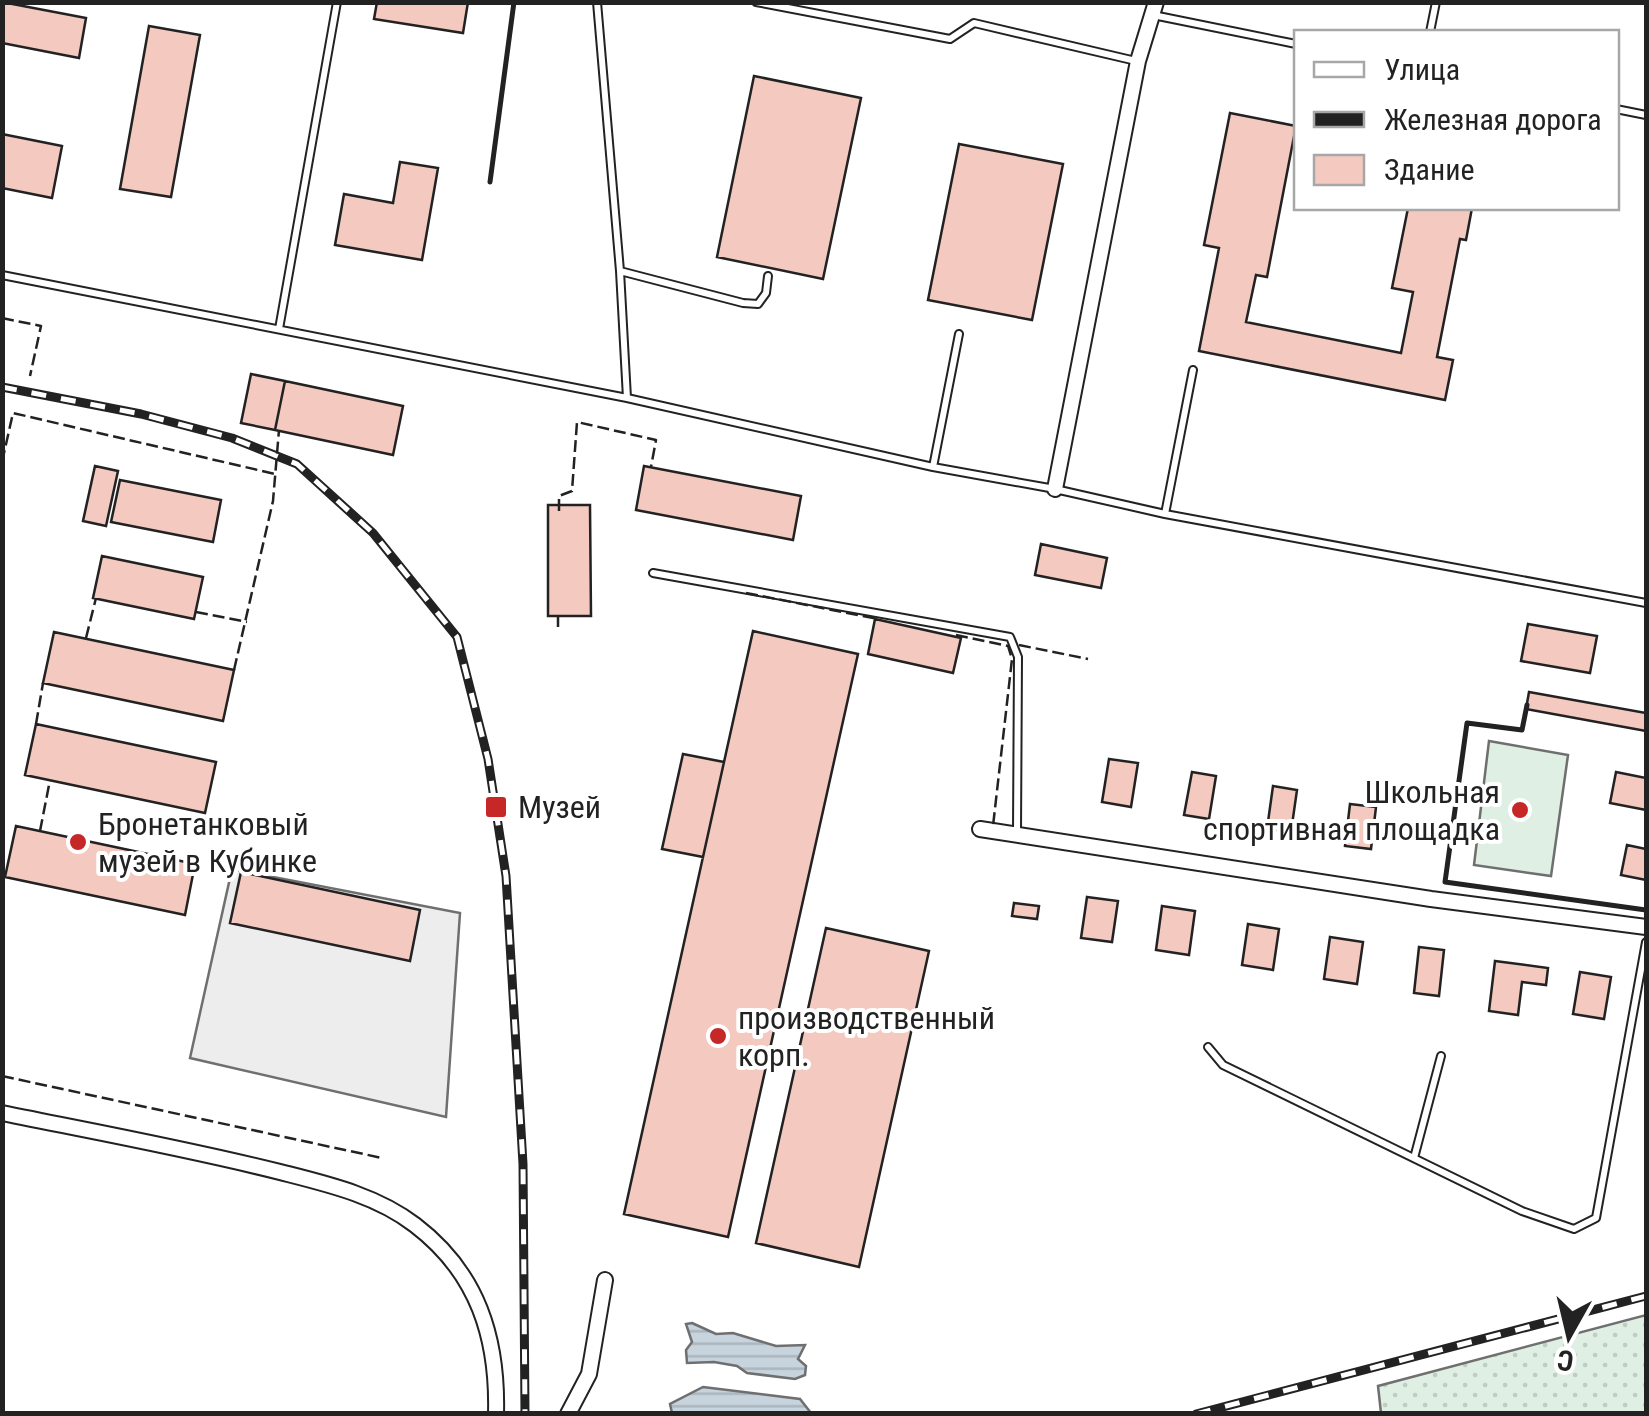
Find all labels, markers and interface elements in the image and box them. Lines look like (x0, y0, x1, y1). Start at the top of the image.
legend (1294, 30, 1619, 210)
text: Улица (1384, 52, 1460, 87)
text: Железная дорога (1384, 102, 1602, 137)
text: Здание (1384, 152, 1475, 187)
place label: Школьная спортивная площадка (1203, 773, 1500, 848)
place label: Музей (518, 788, 601, 826)
marker: Музей (483, 794, 509, 820)
marker: Школьная спортивная площадка (1509, 799, 1531, 821)
place label: Бронетанковый музей в Кубинке (98, 805, 317, 880)
marker: Бронетанковый музей в Кубинке (67, 831, 89, 853)
place label: производственный корп. (738, 999, 995, 1074)
marker: производственный корп. (707, 1025, 729, 1047)
north arrow (1519, 1286, 1619, 1386)
text: С (1555, 1343, 1576, 1378)

